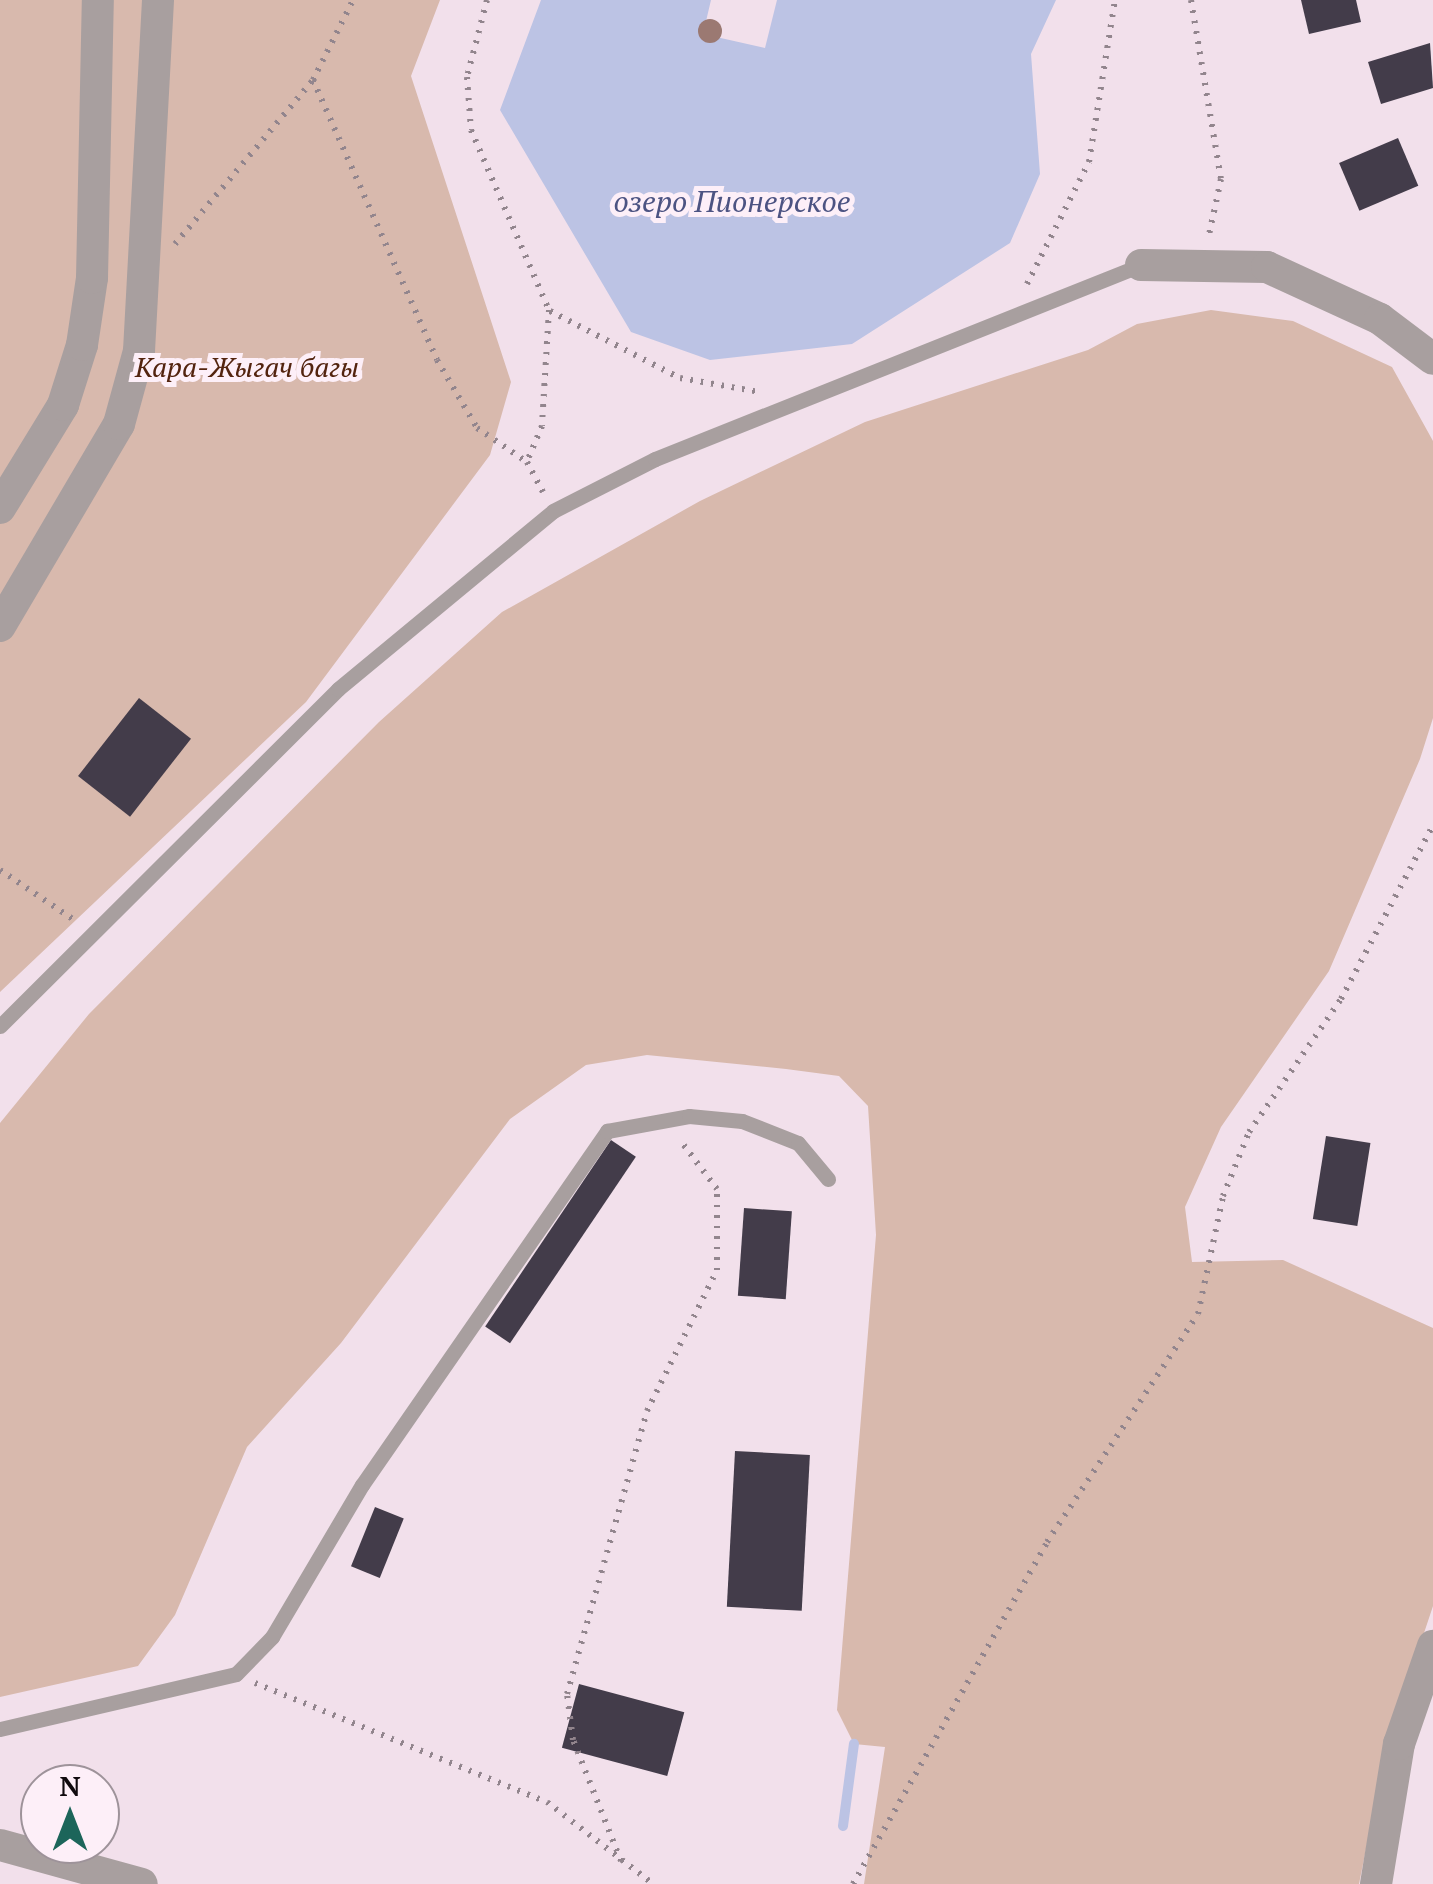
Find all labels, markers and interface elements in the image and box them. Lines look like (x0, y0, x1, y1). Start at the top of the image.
water label: озеро Пионерское (614, 183, 850, 219)
park label: Кара-Жыгач багы (135, 350, 359, 384)
north arrow (20, 1764, 120, 1864)
text: N (59, 1767, 81, 1804)

